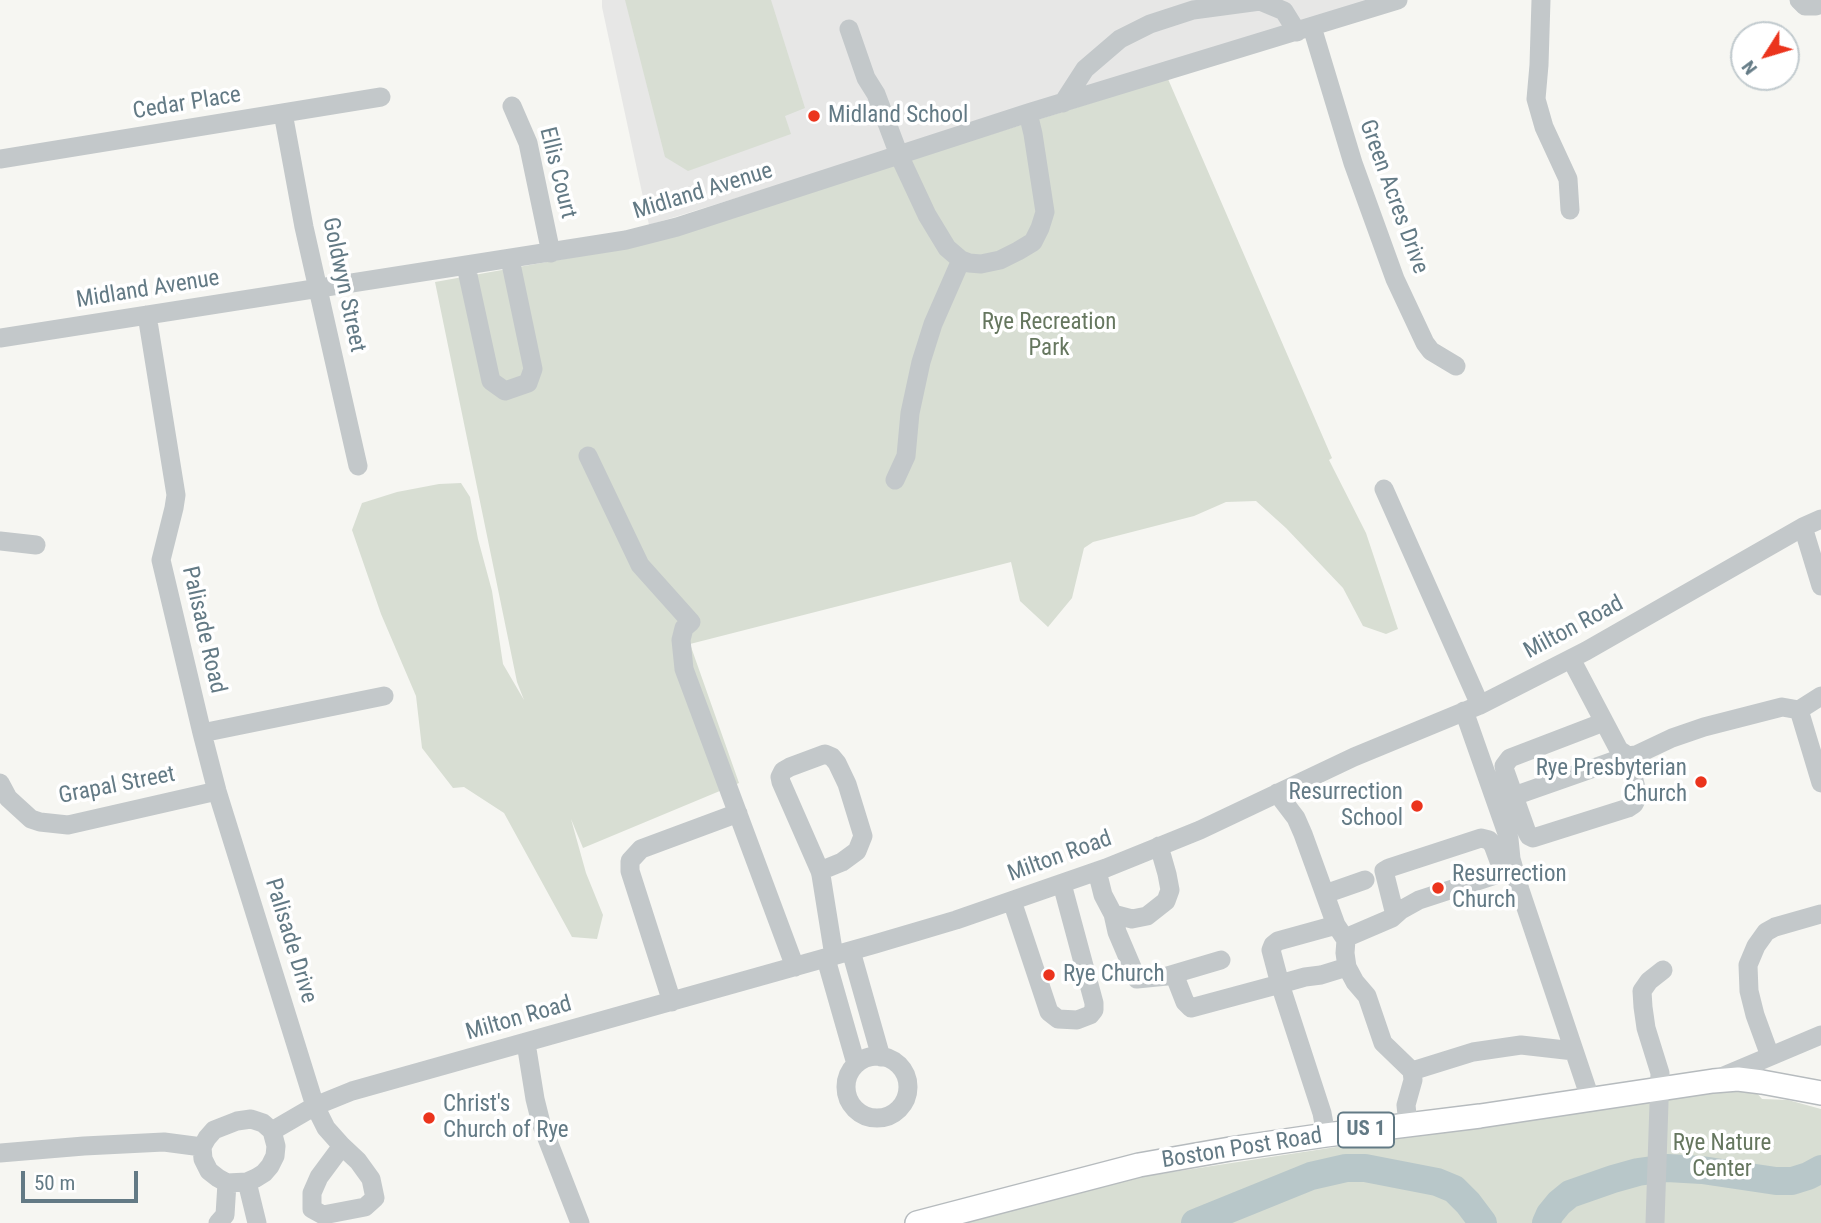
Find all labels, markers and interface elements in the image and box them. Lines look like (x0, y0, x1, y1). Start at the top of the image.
north arrow (1730, 21, 1800, 91)
text: N (1737, 56, 1762, 79)
street label: Cedar Place (131, 82, 243, 126)
place label: Midland School (828, 102, 968, 130)
marker: Midland School (806, 108, 822, 124)
street label: Green Acres Drive (1352, 116, 1434, 278)
street label: Ellis Court (532, 124, 582, 222)
street label: Midland Avenue (630, 158, 776, 226)
street label: Goldwyn Street (315, 215, 371, 355)
street label: Midland Avenue (75, 265, 221, 315)
park label: Rye Recreation Park (982, 309, 1116, 363)
street label: Palisade Road (175, 564, 231, 696)
street label: Milton Road (1520, 590, 1628, 666)
place label: Rye Presbyterian Church (1536, 755, 1687, 809)
street label: Grapal Street (56, 761, 178, 811)
marker: Rye Presbyterian Church (1693, 774, 1709, 790)
place label: Resurrection School (1288, 779, 1403, 833)
marker: Resurrection School (1409, 798, 1425, 814)
street label: Milton Road (1004, 825, 1116, 889)
place label: Resurrection Church (1452, 861, 1567, 915)
street label: Palisade Drive (258, 875, 322, 1007)
marker: Resurrection Church (1430, 880, 1446, 896)
place label: Rye Church (1063, 961, 1164, 989)
marker: Rye Church (1041, 967, 1057, 983)
street label: Milton Road (463, 991, 575, 1047)
place label: Christ's Church of Rye (443, 1091, 569, 1145)
marker: Christ's Church of Rye (421, 1110, 437, 1126)
road number: US 1 (1338, 1112, 1394, 1148)
street label: Boston Post Road (1160, 1123, 1324, 1175)
park label: Rye Nature Center (1673, 1130, 1771, 1184)
scale bar (24, 1156, 142, 1200)
text: 50 m (34, 1171, 75, 1195)

